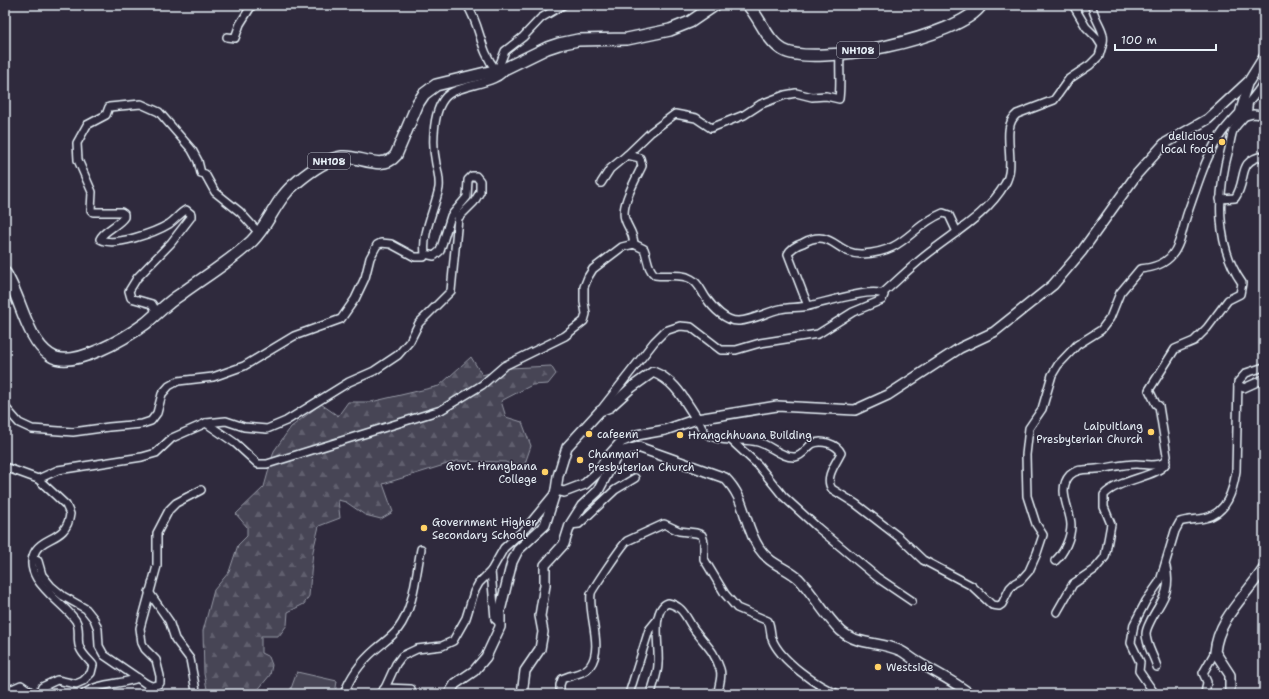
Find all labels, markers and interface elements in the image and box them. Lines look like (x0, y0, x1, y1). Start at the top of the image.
scale bar (1115, 26, 1216, 52)
text: 100 m (1121, 32, 1157, 48)
road number: NH108 (837, 42, 879, 58)
place label: delicious local food (1161, 129, 1214, 157)
marker: delicious local food (1217, 137, 1227, 147)
road number: NH108 (308, 153, 350, 169)
place label: Laipuitlang Presbyterian Church (1036, 419, 1143, 447)
place label: cafeenn (597, 427, 639, 442)
marker: Laipuitlang Presbyterian Church (1146, 427, 1156, 437)
place label: Hrangchhuana Building (688, 428, 812, 443)
marker: cafeenn (584, 429, 594, 439)
marker: Hrangchhuana Building (675, 430, 685, 440)
place label: Chanmari Presbyterian Church (588, 447, 695, 475)
marker: Chanmari Presbyterian Church (575, 455, 585, 465)
place label: Govt. Hrangbana College (446, 459, 537, 487)
marker: Govt. Hrangbana College (540, 467, 550, 477)
place label: Government Higher Secondary School (432, 515, 536, 543)
marker: Government Higher Secondary School (419, 523, 429, 533)
place label: Westside (886, 660, 934, 675)
marker: Westside (873, 662, 883, 672)

